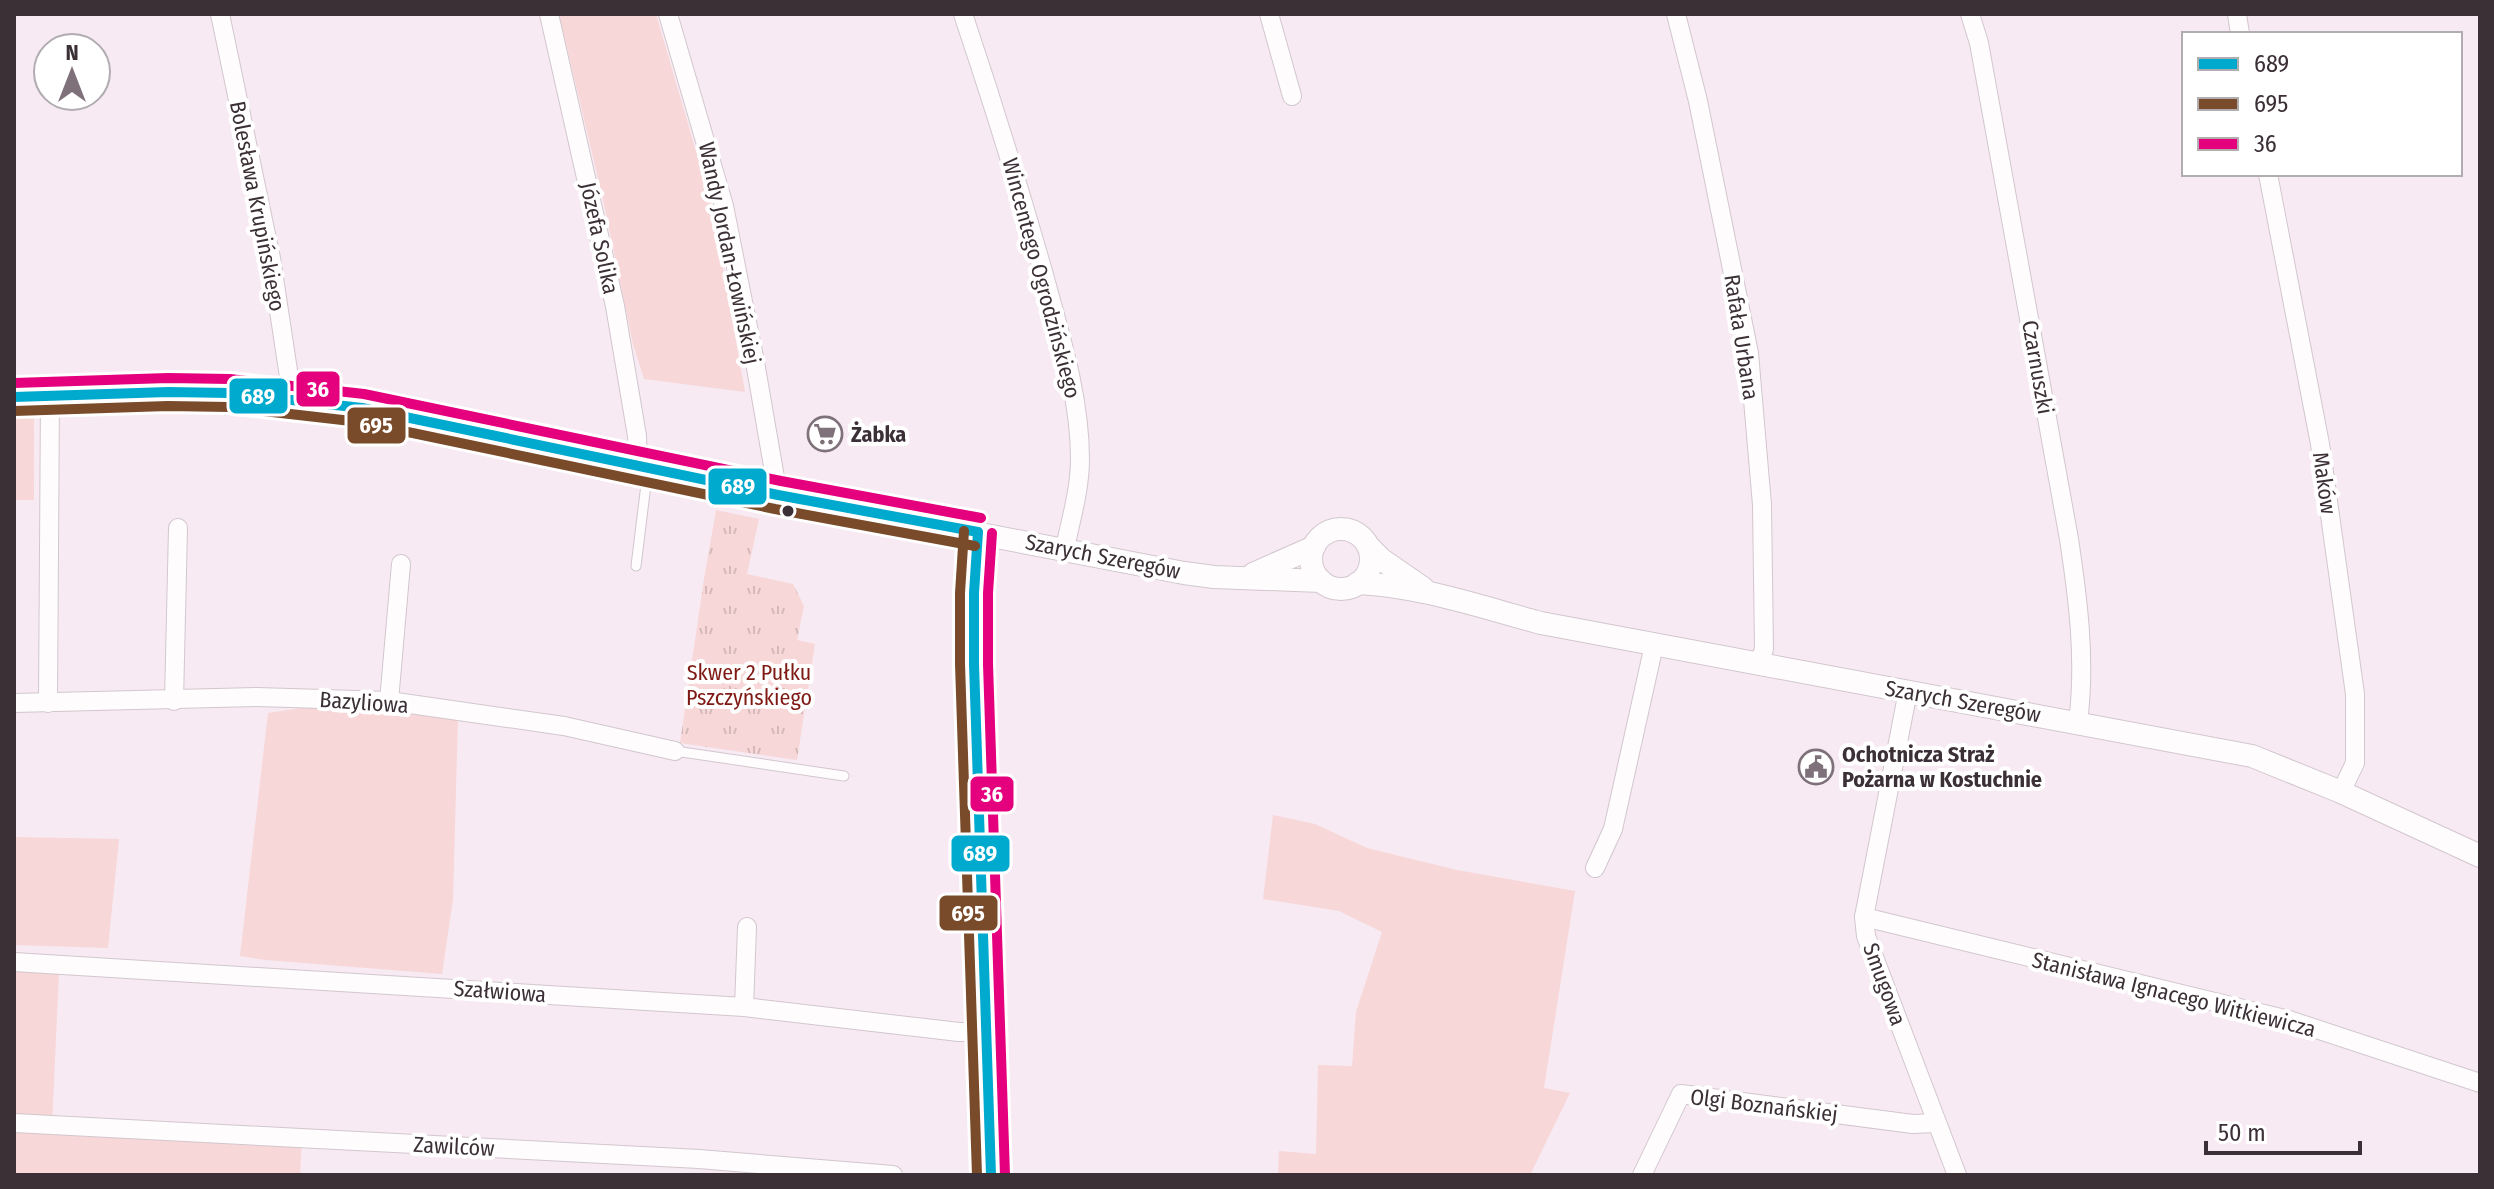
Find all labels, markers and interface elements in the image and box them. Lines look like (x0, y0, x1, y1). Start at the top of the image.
north arrow (32, 32, 112, 112)
legend (2182, 32, 2462, 176)
text: N (65, 39, 79, 66)
text: 689 (2254, 50, 2289, 78)
text: 695 (2254, 90, 2288, 118)
street label: Bolesława Krupińskiego (224, 99, 291, 313)
text: 36 (2254, 130, 2277, 158)
street label: Wandy Jordan-Łowińskiej (693, 140, 766, 367)
street label: Wincentego Ogrodzińskiego (996, 155, 1087, 401)
street label: Józefa Solika (574, 180, 625, 296)
street label: Rafała Urbana (1718, 272, 1765, 402)
street label: Czarnuszki (2016, 318, 2059, 416)
line badge: 36 (295, 370, 341, 408)
text: 36 (306, 376, 329, 403)
line badge: 689 (228, 377, 289, 415)
text: 689 (241, 383, 275, 410)
line badge: 695 (346, 406, 407, 445)
text: 695 (359, 412, 393, 439)
supermarket icon: Żabka (806, 415, 844, 453)
place label: Żabka (851, 421, 906, 448)
street label: Maków (2307, 450, 2342, 516)
line badge: 689 (707, 467, 768, 506)
text: 689 (721, 473, 755, 500)
unlabelled marker (780, 503, 796, 519)
street label: Szarych Szeregów (1023, 528, 1183, 585)
park label: Skwer 2 Pułku Pszczyńskiego (686, 659, 812, 711)
street label: Szarych Szeregów (1883, 675, 2043, 728)
street label: Bazyliowa (319, 686, 409, 719)
place label: Ochotnicza Straż Pożarna w Kostuchnie (1842, 741, 2042, 793)
public building icon: Ochotnicza Straż Pożarna w Kostuchnie (1797, 748, 1835, 786)
line badge: 36 (969, 775, 1015, 813)
text: 36 (980, 781, 1003, 808)
line badge: 689 (950, 834, 1011, 873)
text: 689 (963, 840, 997, 867)
line badge: 695 (938, 894, 999, 932)
text: 695 (951, 900, 985, 927)
street label: Smugowa (1857, 939, 1912, 1029)
street label: Stanisława Ignacego Witkiewicza (2029, 946, 2319, 1043)
street label: Szałwiowa (453, 975, 547, 1008)
street label: Olgi Boznańskiej (1689, 1083, 1839, 1128)
scale bar (2206, 1105, 2360, 1155)
text: 50 m (2218, 1119, 2266, 1147)
street label: Zawilców (413, 1131, 495, 1162)

